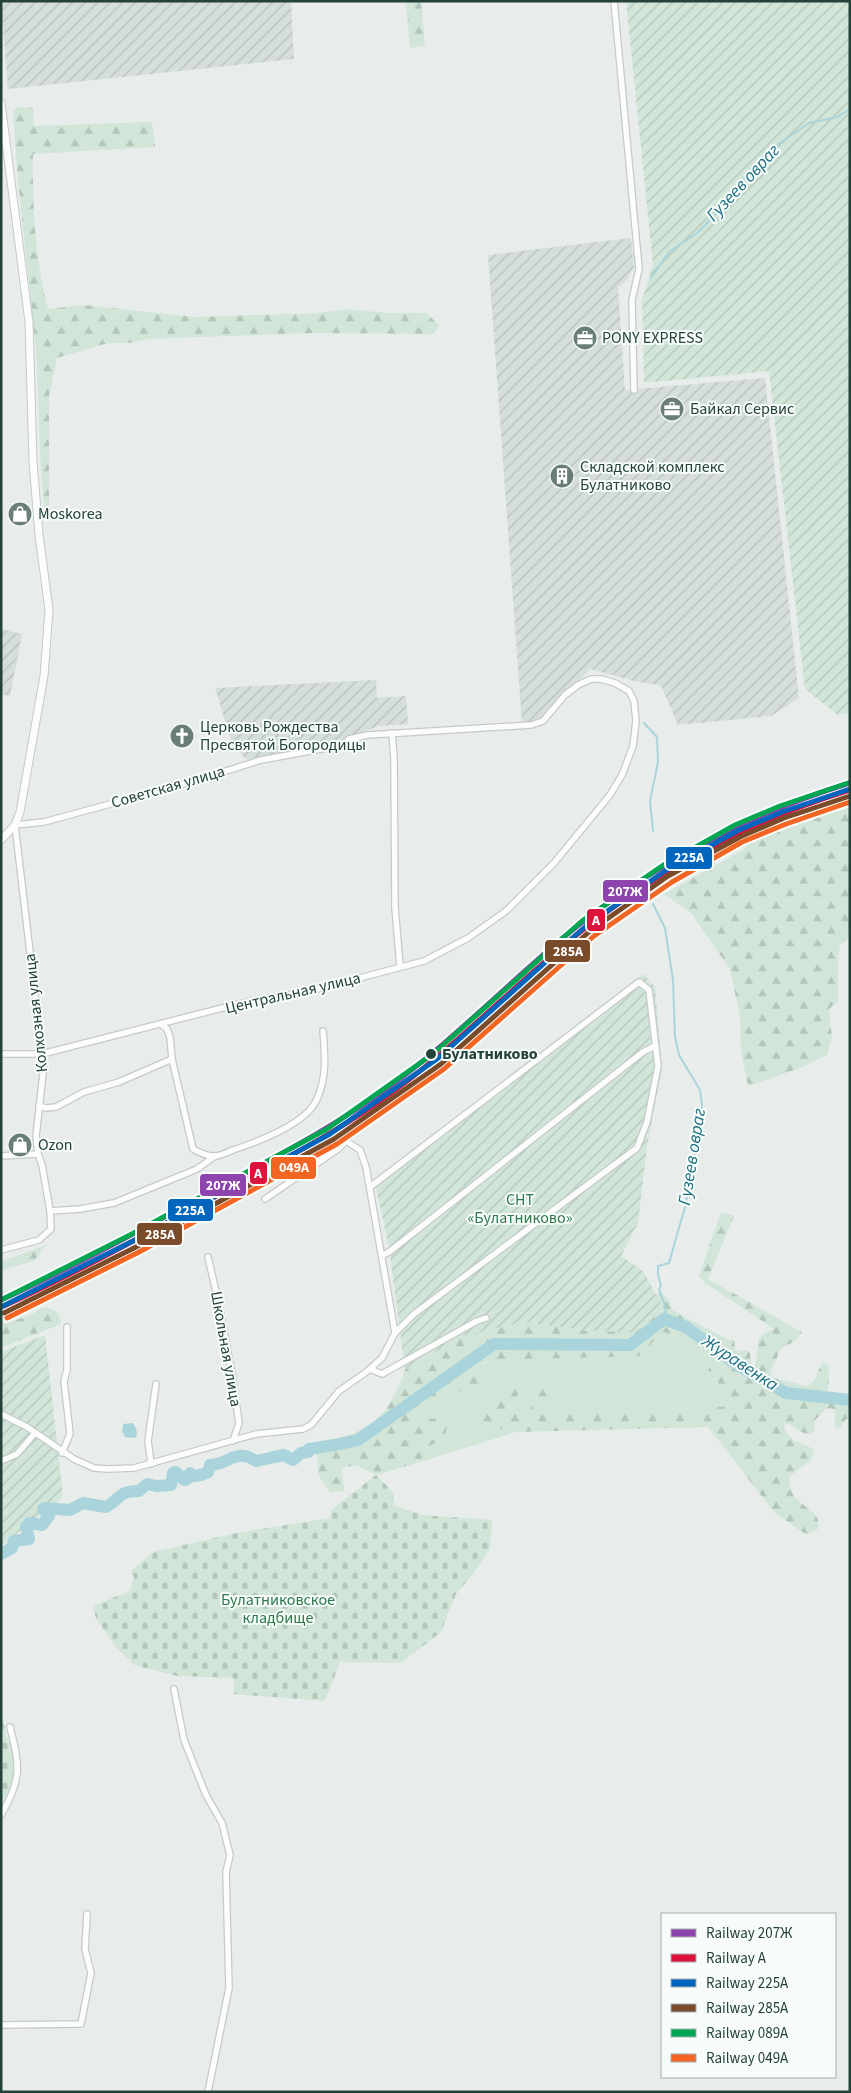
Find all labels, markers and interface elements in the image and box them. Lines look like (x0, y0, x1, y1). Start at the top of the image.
water label: Гузеев овраг (701, 139, 785, 227)
office icon: PONY EXPRESS (572, 325, 598, 351)
place label: PONY EXPRESS (602, 327, 703, 349)
office icon: Байкал Сервис (659, 396, 685, 422)
place label: Байкал Сервис (690, 398, 794, 420)
place label: Складской комплекс Булатниково (580, 456, 725, 496)
building icon: Складской комплекс Булатниково (549, 463, 575, 489)
shop icon: Moskorea (7, 501, 33, 527)
place label: Moskorea (38, 503, 102, 525)
place label: Церковь Рождества Пресвятой Богородицы (200, 716, 366, 756)
church icon: Церковь Рождества Пресвятой Богородицы (169, 723, 195, 749)
street label: Советская улица (109, 760, 227, 814)
line badge: 225А (665, 846, 713, 870)
text: 225А (674, 848, 705, 868)
line badge: 207Ж (602, 879, 649, 903)
text: 207Ж (608, 882, 643, 902)
line badge: A (586, 908, 606, 932)
text: A (591, 911, 601, 931)
line badge: 285А (544, 939, 591, 963)
text: 285А (553, 942, 584, 962)
street label: Колхозная улица (19, 953, 53, 1073)
street label: Центральная улица (223, 967, 363, 1019)
place label: Булатниково (442, 1043, 538, 1065)
marker: Булатниково (424, 1047, 438, 1061)
water label: Гузеев овраг (672, 1107, 712, 1207)
shop icon: Ozon (7, 1132, 33, 1158)
place label: Ozon (38, 1134, 73, 1156)
line badge: 049А (270, 1156, 317, 1180)
text: 049А (279, 1158, 310, 1178)
line badge: A (249, 1161, 268, 1185)
text: A (253, 1164, 263, 1184)
line badge: 207Ж (199, 1173, 247, 1197)
text: 207Ж (206, 1176, 241, 1196)
park label: СНТ «Булатниково» (468, 1189, 573, 1229)
line badge: 225А (167, 1198, 214, 1222)
text: 225А (175, 1201, 206, 1221)
line badge: 285А (136, 1222, 183, 1246)
text: 285А (145, 1225, 176, 1245)
street label: Школьная улица (205, 1289, 247, 1409)
water label: Журавенка (696, 1328, 783, 1397)
park label: Булатниковское кладбище (221, 1589, 335, 1629)
legend (661, 1913, 836, 2078)
text: Railway 207Ж (706, 1923, 793, 1944)
text: Railway A (706, 1948, 767, 1969)
text: Railway 225А (706, 1973, 789, 1994)
text: Railway 285А (706, 1998, 789, 2019)
text: Railway 089А (706, 2023, 789, 2044)
text: Railway 049А (706, 2048, 789, 2069)

